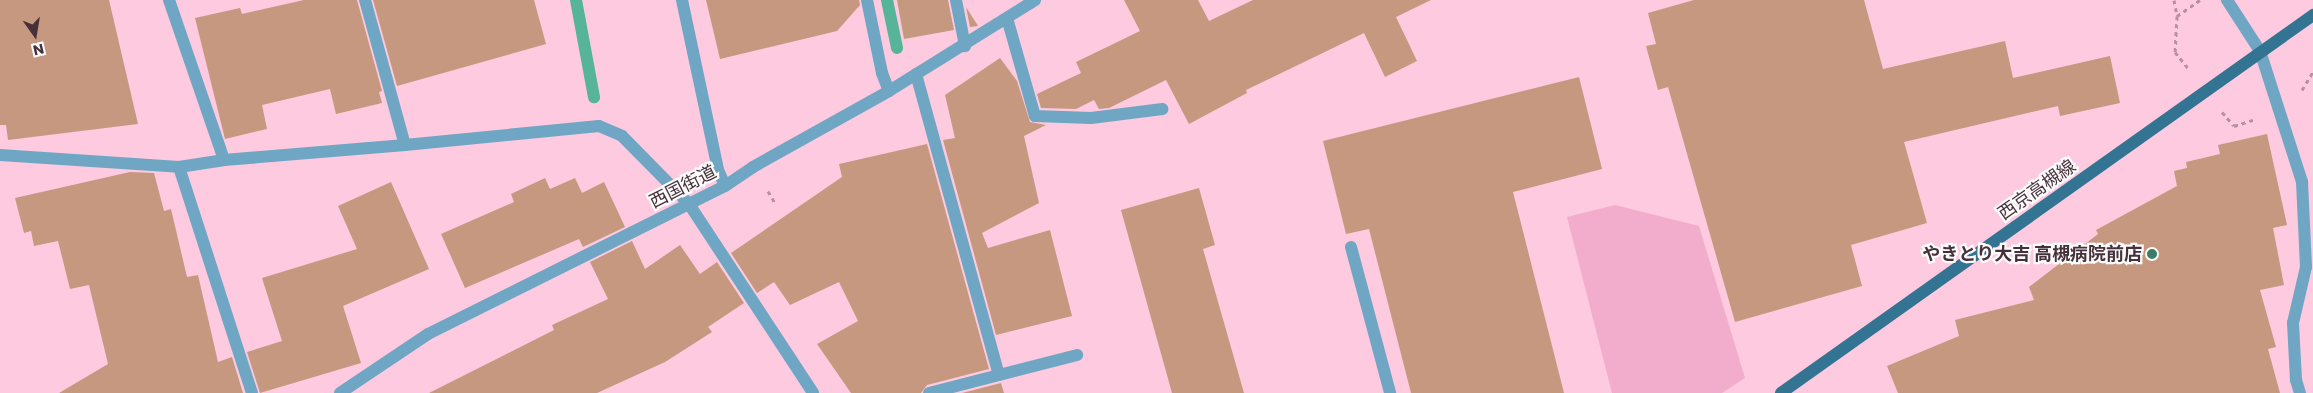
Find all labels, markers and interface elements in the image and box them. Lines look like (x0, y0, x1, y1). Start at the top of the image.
north arrow (10, 10, 60, 60)
text: N (31, 39, 46, 61)
street label: 西京高槻線 (1994, 155, 2080, 225)
street label: 西国街道 (646, 161, 720, 213)
place label: やきとり大吉 高槻病院前店 (1922, 243, 2142, 265)
marker: やきとり大吉 高槻病院前店 (2146, 248, 2158, 260)

